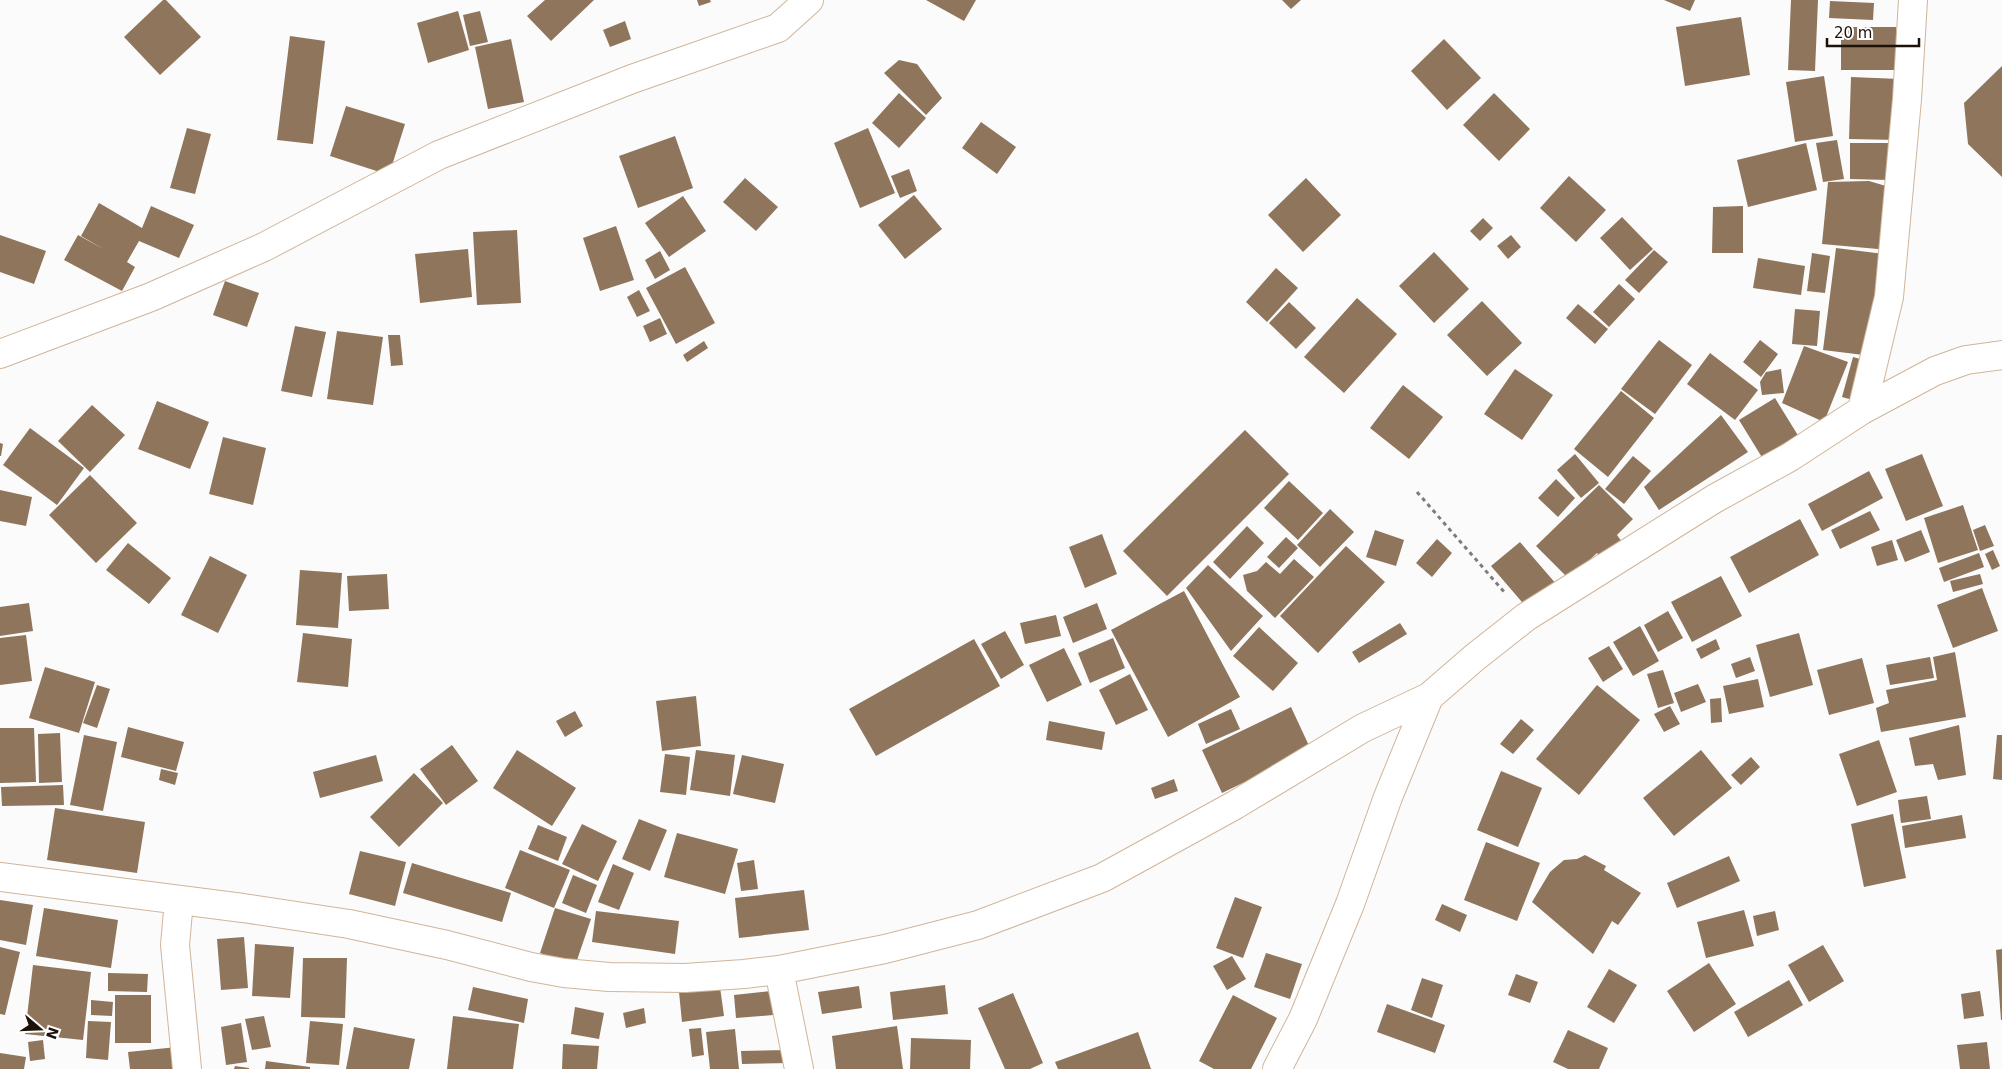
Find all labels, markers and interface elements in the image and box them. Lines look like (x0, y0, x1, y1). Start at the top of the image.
scale bar (1827, 15, 1920, 47)
text: 20 m (1834, 24, 1872, 42)
north arrow (15, 1004, 65, 1054)
text: N (43, 1025, 62, 1041)

